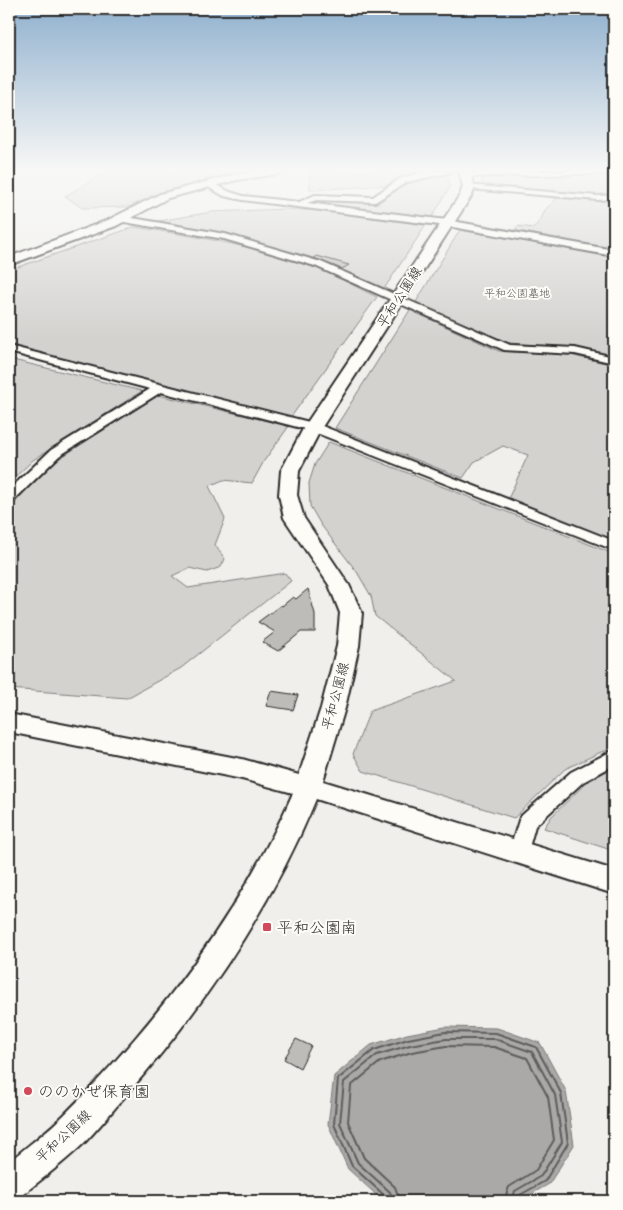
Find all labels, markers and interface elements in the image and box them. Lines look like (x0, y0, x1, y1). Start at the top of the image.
street label: 平和公園線 (372, 262, 426, 331)
park label: 平和公園墓地 (484, 285, 550, 300)
street label: 平和公園線 (316, 660, 353, 732)
place label: 平和公園南 (277, 916, 357, 937)
marker: 平和公園南 (261, 921, 273, 933)
place label: ののかぜ保育園 (38, 1080, 150, 1101)
marker: ののかぜ保育園 (22, 1085, 34, 1097)
street label: 平和公園線 (31, 1105, 95, 1166)

